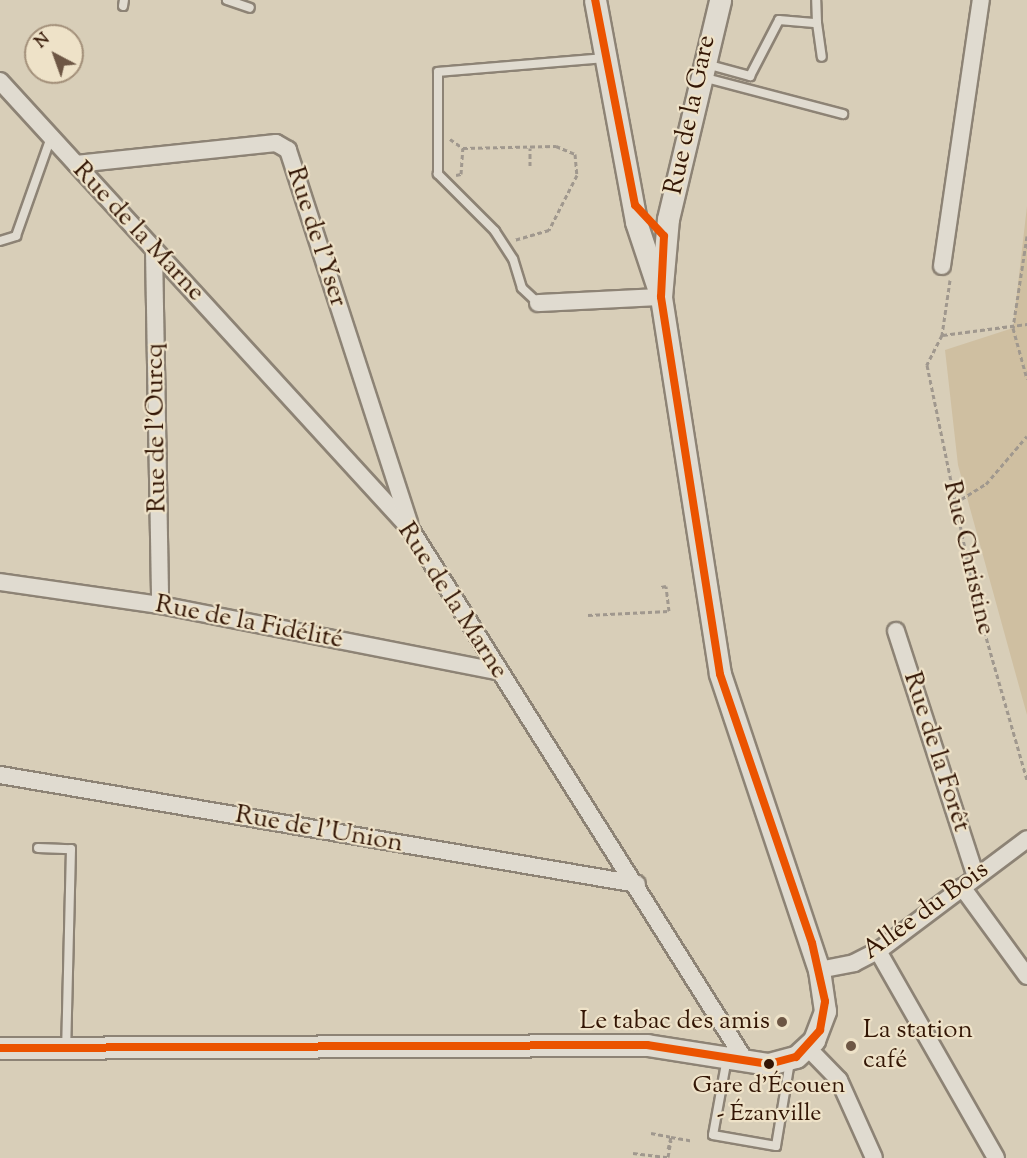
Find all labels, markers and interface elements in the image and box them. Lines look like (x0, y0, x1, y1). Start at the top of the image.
north arrow (24, 24, 84, 84)
text: N (31, 29, 56, 54)
street label: Rue de la Gare (659, 32, 723, 198)
street label: Rue de la Marne (65, 156, 211, 308)
street label: Rue de l'Yser (279, 163, 353, 311)
street label: Rue de l'Ourcq (140, 343, 174, 513)
street label: Rue Christine (935, 478, 1001, 638)
street label: Rue de la Marne (390, 517, 514, 685)
street label: Rue de la Fidélité (152, 590, 346, 656)
street label: Rue de la Forêt (895, 668, 977, 836)
street label: Rue de l'Union (233, 800, 405, 860)
street label: Allée du Bois (857, 855, 995, 967)
place label: Le tabac des amis (580, 1006, 770, 1038)
marker: Le tabac des amis (775, 1015, 789, 1029)
place label: La station café (863, 1015, 973, 1076)
marker: La station café (844, 1039, 858, 1053)
marker: Gare d'Écouen - Ézanville (763, 1058, 775, 1070)
place label: Gare d'Écouen - Ézanville (693, 1073, 845, 1129)

